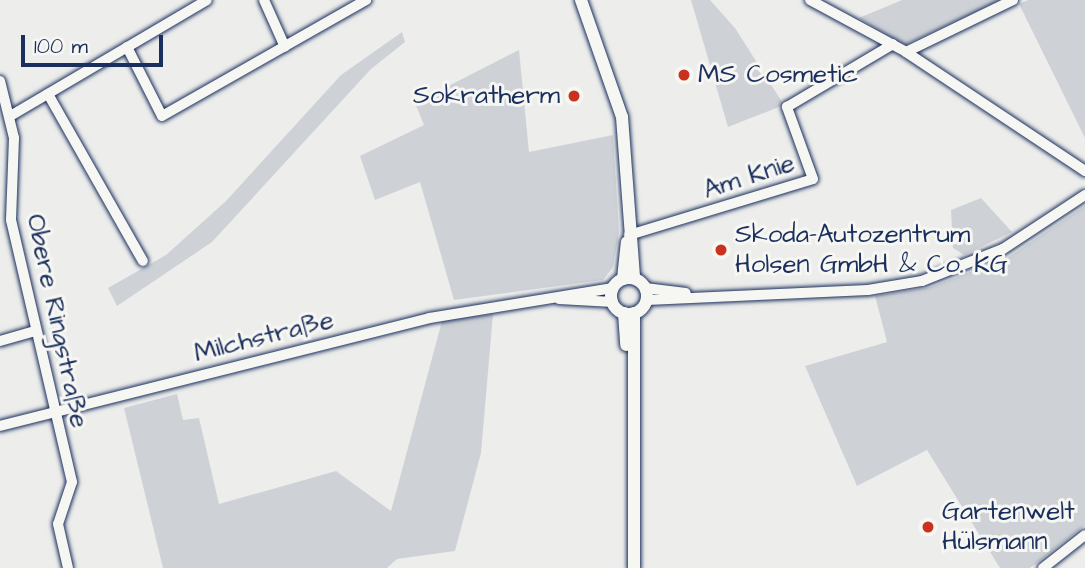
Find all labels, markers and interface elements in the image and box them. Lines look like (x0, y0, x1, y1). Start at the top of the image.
scale bar (24, 21, 166, 65)
text: 100 m (34, 32, 88, 61)
place label: MS Cosmetic (698, 59, 858, 91)
marker: MS Cosmetic (676, 67, 692, 83)
place label: Sokratherm (413, 80, 560, 112)
marker: Sokratherm (566, 88, 582, 104)
street label: Am Knie (699, 148, 799, 206)
street label: Obere Ringstraße (19, 211, 95, 431)
place label: Skoda-Autozentrum Holsen GmbH & Co. KG (735, 219, 1008, 280)
marker: Skoda-Autozentrum Holsen GmbH & Co. KG (713, 242, 729, 258)
street label: Milchstraße (191, 305, 337, 369)
place label: Gartenwelt Hülsmann (942, 496, 1075, 558)
marker: Gartenwelt Hülsmann (920, 519, 936, 535)

